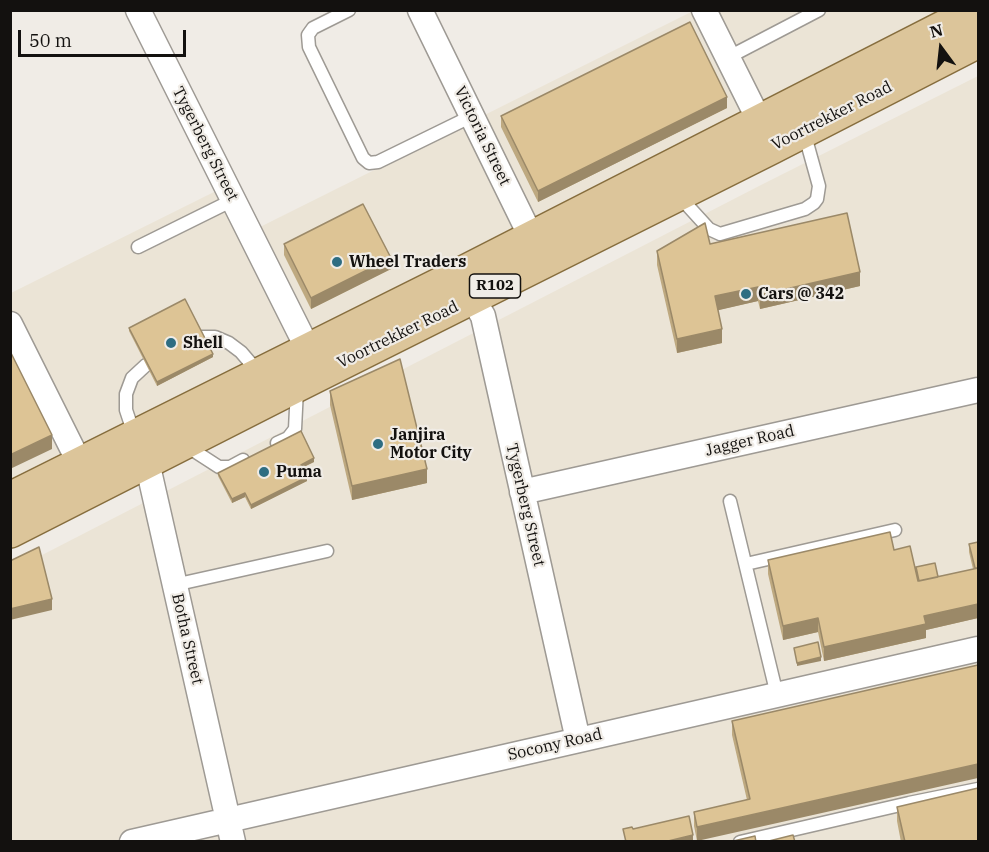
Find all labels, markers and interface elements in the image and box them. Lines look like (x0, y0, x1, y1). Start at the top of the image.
scale bar (21, 18, 189, 56)
north arrow (911, 18, 971, 78)
text: N (928, 19, 945, 42)
text: 50 m (29, 29, 72, 52)
street label: Voortrekker Road (769, 77, 895, 155)
street label: Victoria Street (450, 83, 514, 189)
street label: Tygerberg Street (168, 84, 242, 204)
place label: Wheel Traders (349, 252, 466, 272)
marker: Wheel Traders (330, 255, 344, 269)
road number: R102 (470, 274, 520, 298)
place label: Cars @ 342 (758, 284, 844, 304)
marker: Cars @ 342 (739, 287, 753, 301)
street label: Voortrekker Road (334, 297, 462, 373)
place label: Shell (183, 333, 223, 353)
marker: Shell (164, 336, 178, 350)
street label: Jagger Road (704, 421, 796, 461)
place label: Janjira Motor City (390, 425, 472, 463)
marker: Janjira Motor City (371, 437, 385, 451)
street label: Tygerberg Street (502, 442, 548, 568)
place label: Puma (276, 462, 322, 482)
marker: Puma (257, 465, 271, 479)
street label: Botha Street (167, 592, 207, 686)
street label: Socony Road (506, 725, 604, 765)

